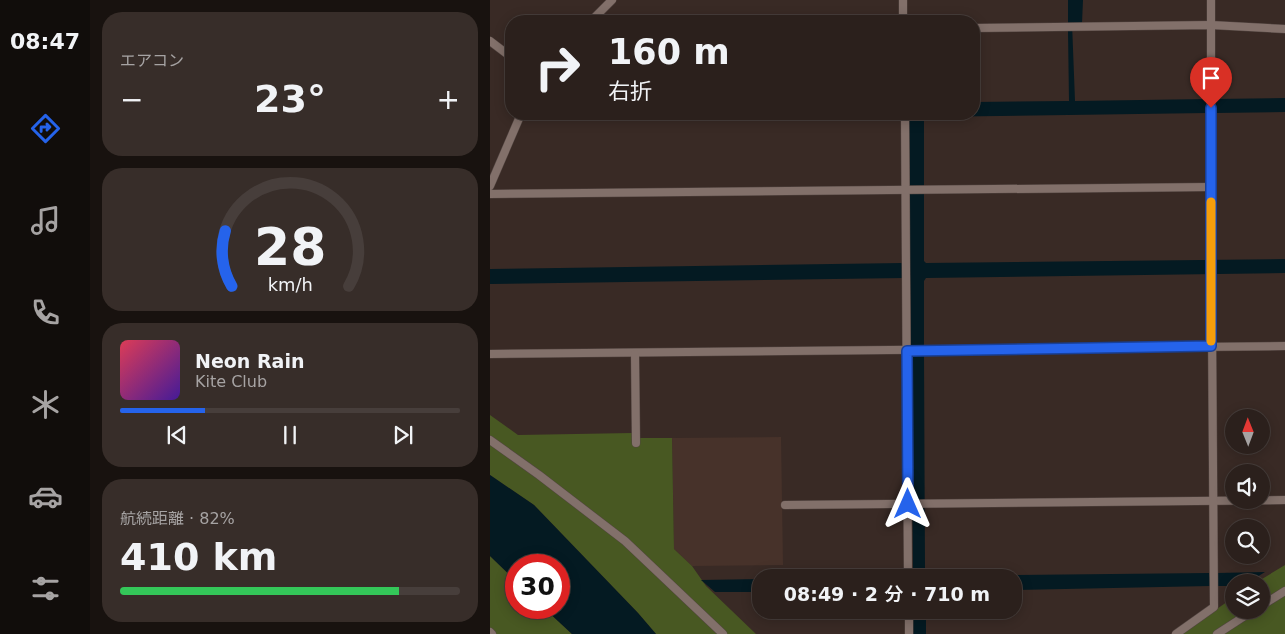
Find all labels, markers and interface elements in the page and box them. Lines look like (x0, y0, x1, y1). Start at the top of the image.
text: 08:47 (10, 29, 80, 54)
text: 160 m (608, 32, 730, 72)
icon: right (525, 35, 590, 100)
text: エアコン (120, 51, 184, 70)
pin (1190, 57, 1232, 108)
icon: arrive (1197, 64, 1225, 92)
text: 23° (254, 77, 326, 121)
text: 右折 (608, 79, 652, 104)
text: − (120, 83, 143, 116)
text: + (437, 83, 460, 116)
icon: directions (28, 111, 63, 146)
icon: music (28, 203, 63, 238)
text: 28 (254, 217, 326, 277)
text: km/h (267, 274, 313, 295)
icon: phone (28, 295, 63, 330)
text: Neon Rain (195, 350, 304, 372)
text: Kite Club (195, 372, 267, 391)
icon: climate (28, 387, 63, 422)
north arrow (1225, 409, 1270, 454)
map controls (1225, 409, 1270, 619)
icon: previous (163, 421, 191, 449)
icon: pause (276, 421, 304, 449)
icon: next (389, 421, 417, 449)
button: sound (1225, 464, 1270, 509)
position arrow (881, 477, 933, 529)
icon: car (28, 479, 63, 514)
text: 航続距離 · 82% (120, 509, 235, 528)
button: search (1225, 519, 1270, 564)
text: 410 km (120, 535, 277, 579)
speed limit sign: 30 (505, 554, 570, 619)
icon: filters (28, 571, 63, 606)
button: layers (1225, 574, 1270, 619)
text: 08:49 · 2 分 · 710 m (784, 583, 990, 605)

